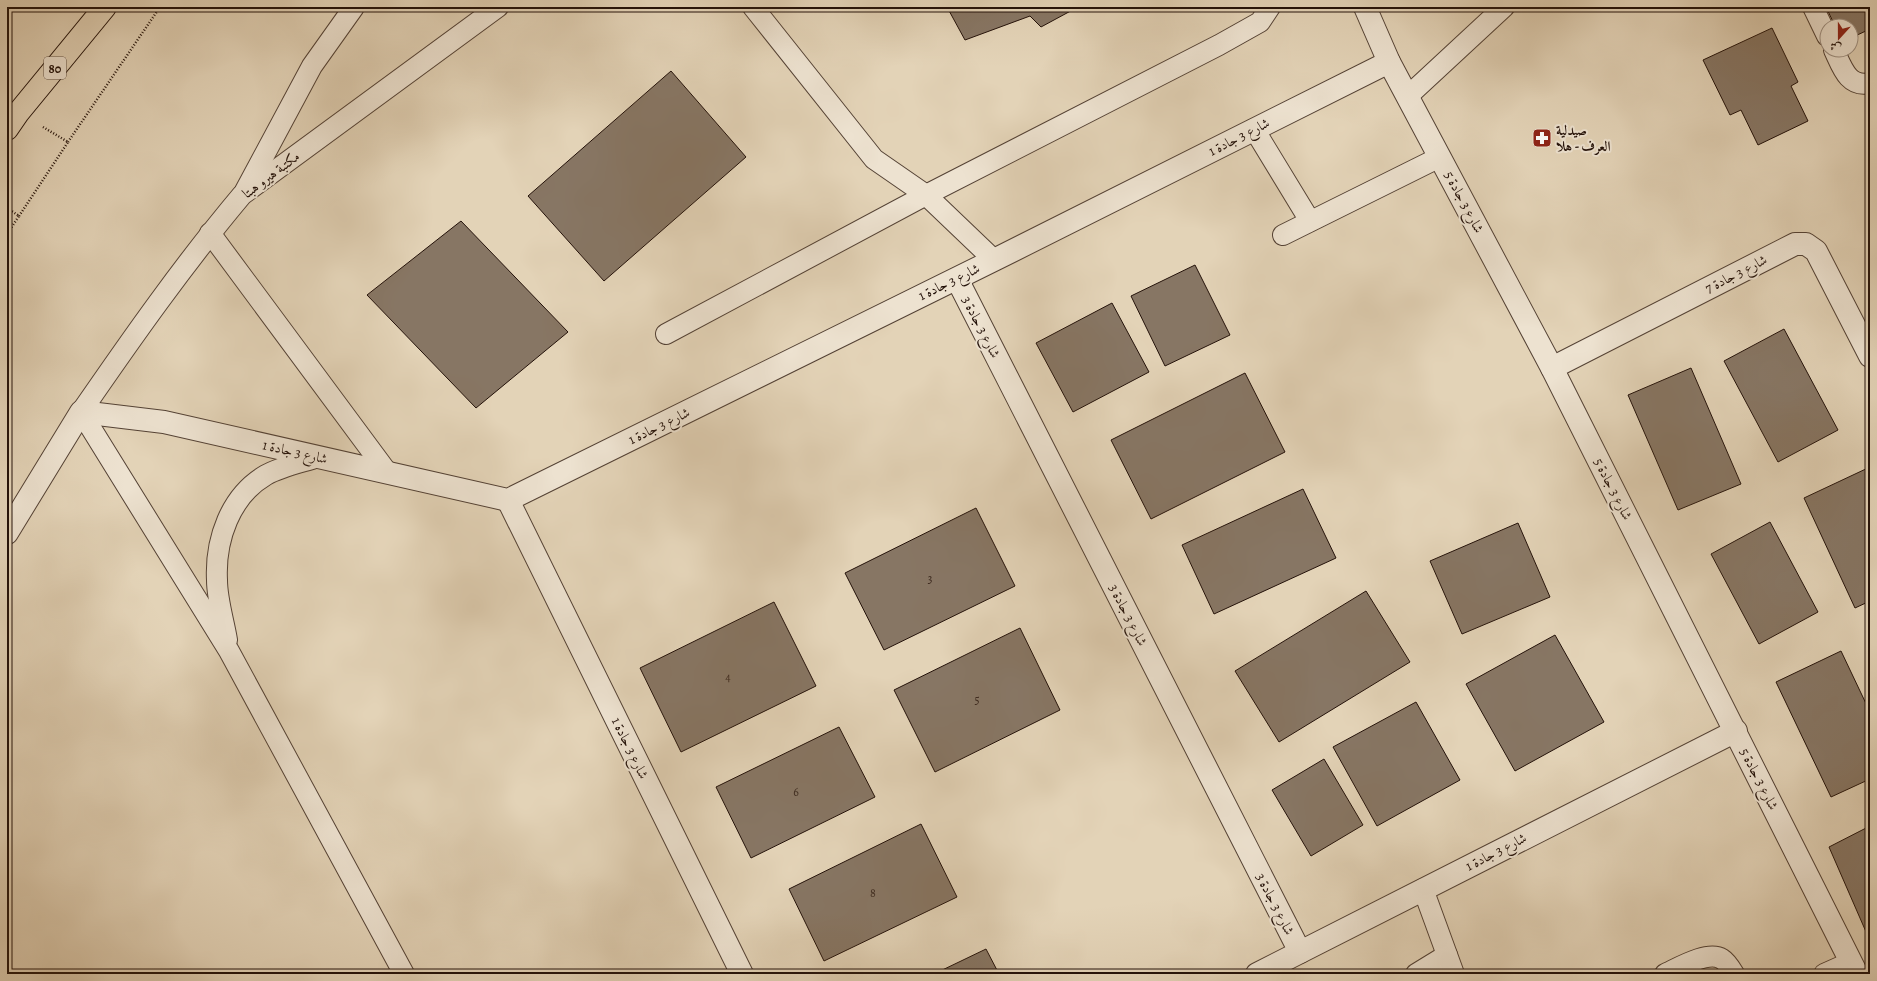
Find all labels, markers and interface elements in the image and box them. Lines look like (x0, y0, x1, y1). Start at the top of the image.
north arrow (1819, 18, 1859, 58)
text: ش (1828, 38, 1843, 56)
road number: 80 (44, 57, 66, 79)
street label: شارع 3 جادة 1 (1205, 113, 1274, 162)
place label: صيدلية العرف - هلا (1556, 121, 1610, 156)
pharmacy icon: صيدلية العرف - هلا (1531, 127, 1553, 149)
street label: مكتبة هيرو هبتا (238, 147, 304, 203)
street label: شارع 3 جادة 5 (1438, 168, 1488, 237)
street label: شارع 3 جادة 7 (1702, 250, 1771, 300)
street label: شارع 3 جادة 1 (915, 259, 984, 307)
street label: شارع 3 جادة 3 (955, 293, 1005, 362)
street label: شارع 3 جادة 1 (625, 403, 694, 451)
street label: شارع 3 جادة 1 (260, 435, 330, 471)
street label: شارع 3 جادة 5 (1587, 455, 1637, 524)
house number: 3 (928, 571, 933, 587)
street label: شارع 3 جادة 3 (1102, 581, 1152, 650)
house number: 4 (725, 669, 731, 685)
house number: 5 (974, 692, 980, 708)
street label: شارع 3 جادة 1 (605, 714, 653, 783)
street label: شارع 3 جادة 5 (1733, 745, 1783, 814)
house number: 6 (793, 784, 799, 800)
street label: شارع 3 جادة 1 (1462, 828, 1531, 877)
street label: شارع 3 جادة 3 (1249, 870, 1299, 939)
house number: 8 (870, 885, 876, 901)

